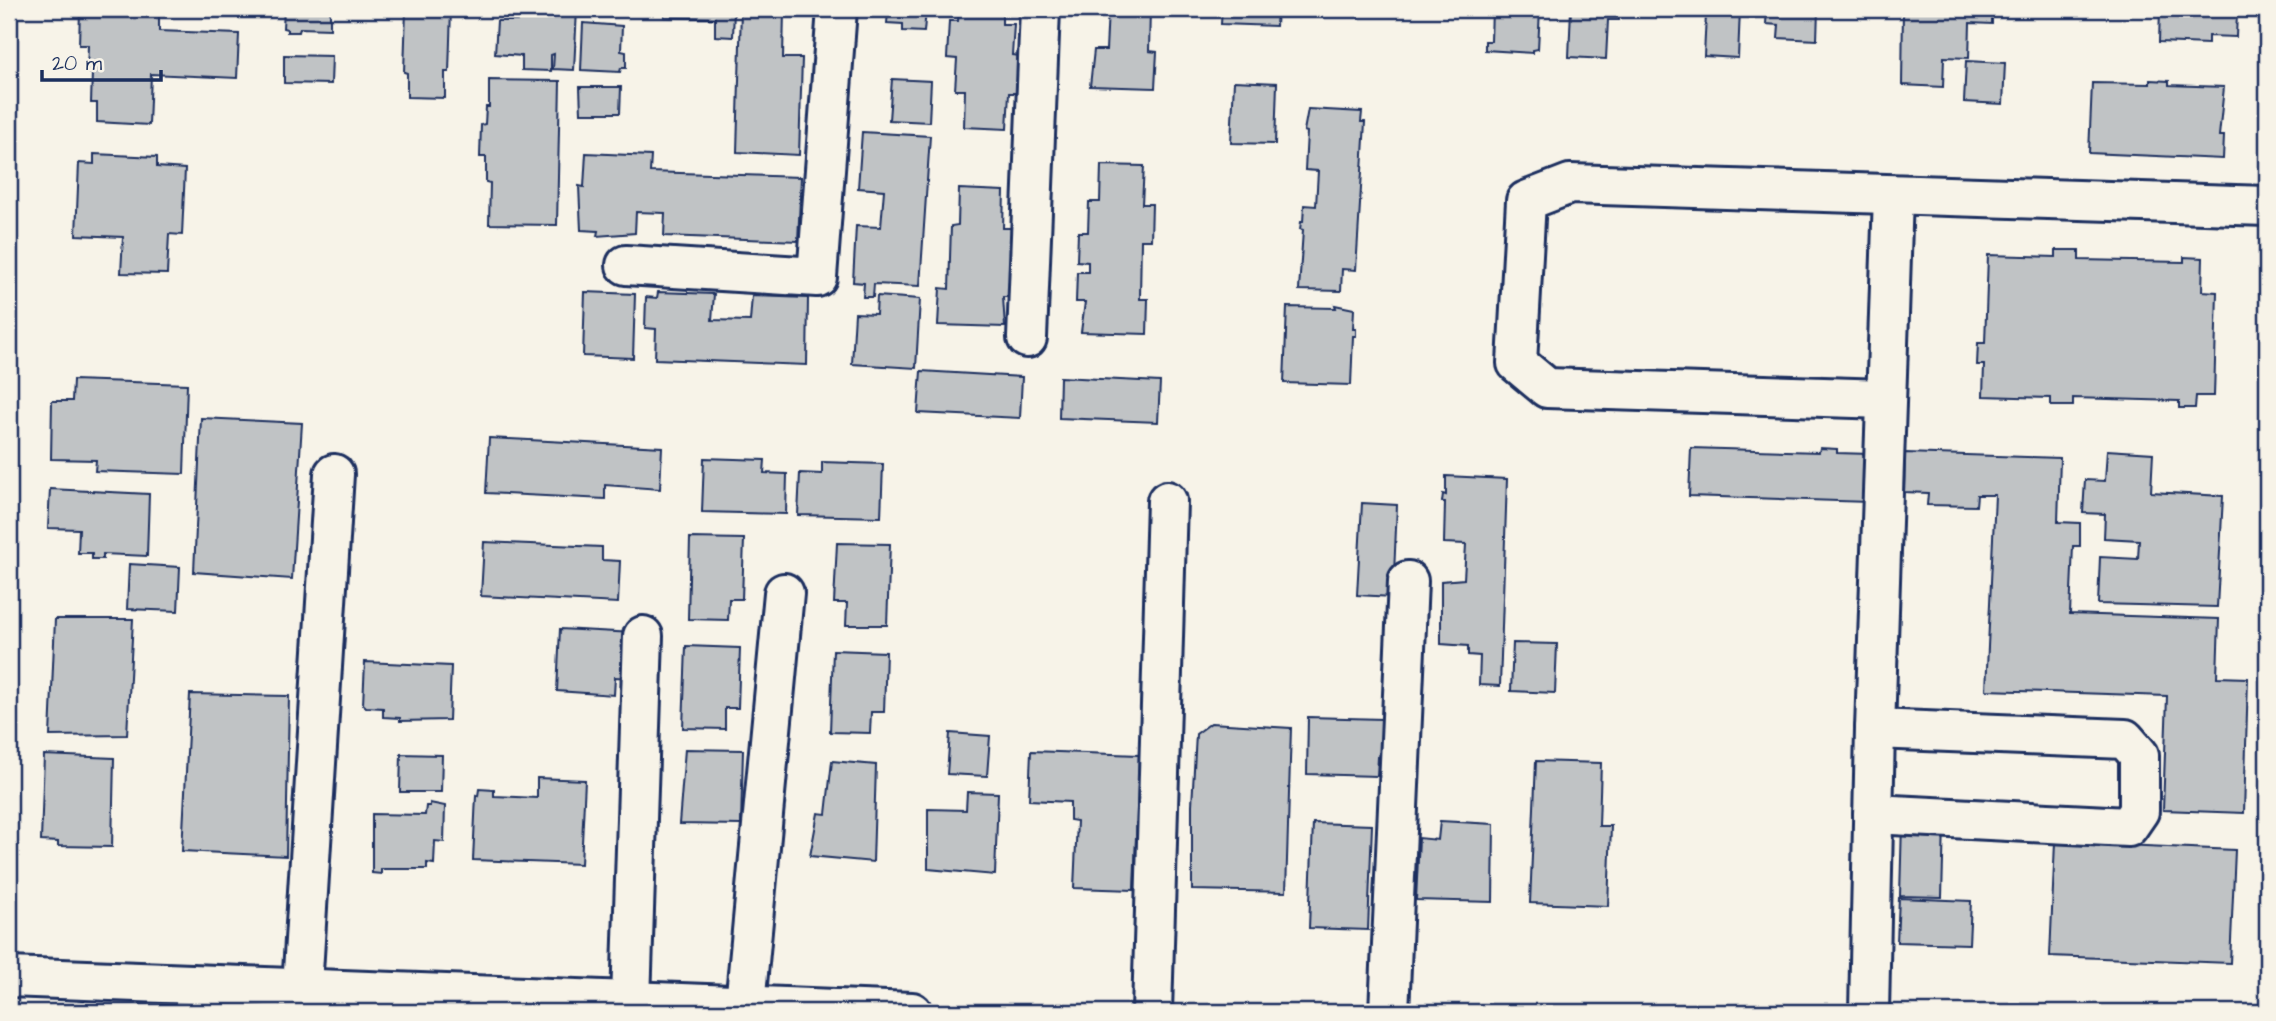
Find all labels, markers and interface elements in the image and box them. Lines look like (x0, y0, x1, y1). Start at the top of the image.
scale bar (42, 38, 161, 82)
text: 20 m (52, 49, 103, 78)

